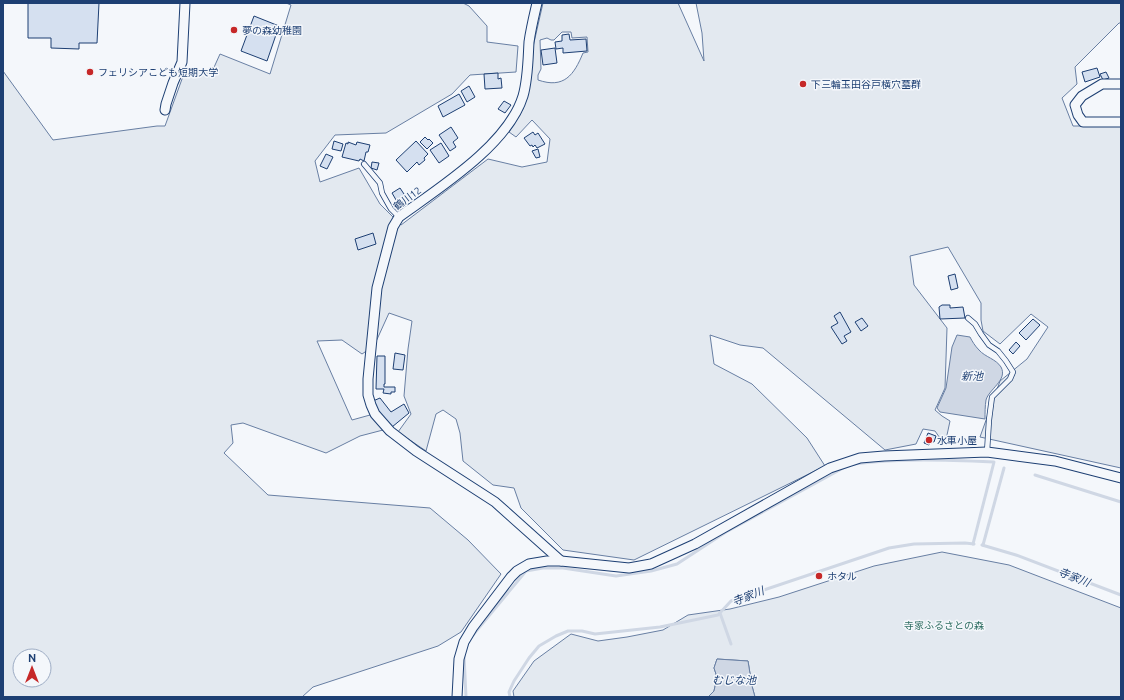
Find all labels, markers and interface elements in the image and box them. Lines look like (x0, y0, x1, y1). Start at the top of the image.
marker: 夢の森幼稚園 (229, 25, 239, 35)
place label: 夢の森幼稚園 (242, 25, 302, 36)
marker: フェリシアこども短期大学 (85, 67, 95, 77)
place label: フェリシアこども短期大学 (98, 67, 218, 78)
marker: 下三輪玉田谷戸横穴墓群 (798, 79, 808, 89)
place label: 下三輪玉田谷戸横穴墓群 (811, 79, 921, 90)
street label: 鶴川12 (391, 185, 423, 212)
water label: 新池 (961, 370, 984, 382)
marker: 水車小屋 (924, 435, 934, 445)
place label: 水車小屋 (937, 435, 977, 446)
water label: 寺家川 (1056, 565, 1092, 589)
marker: ホタル (814, 571, 824, 581)
place label: ホタル (827, 571, 857, 582)
water label: 寺家川 (730, 584, 766, 608)
park label: 寺家ふるさとの森 (904, 620, 984, 631)
north arrow (12, 648, 52, 688)
text: N (28, 652, 36, 664)
water label: むじな池 (712, 674, 757, 686)

